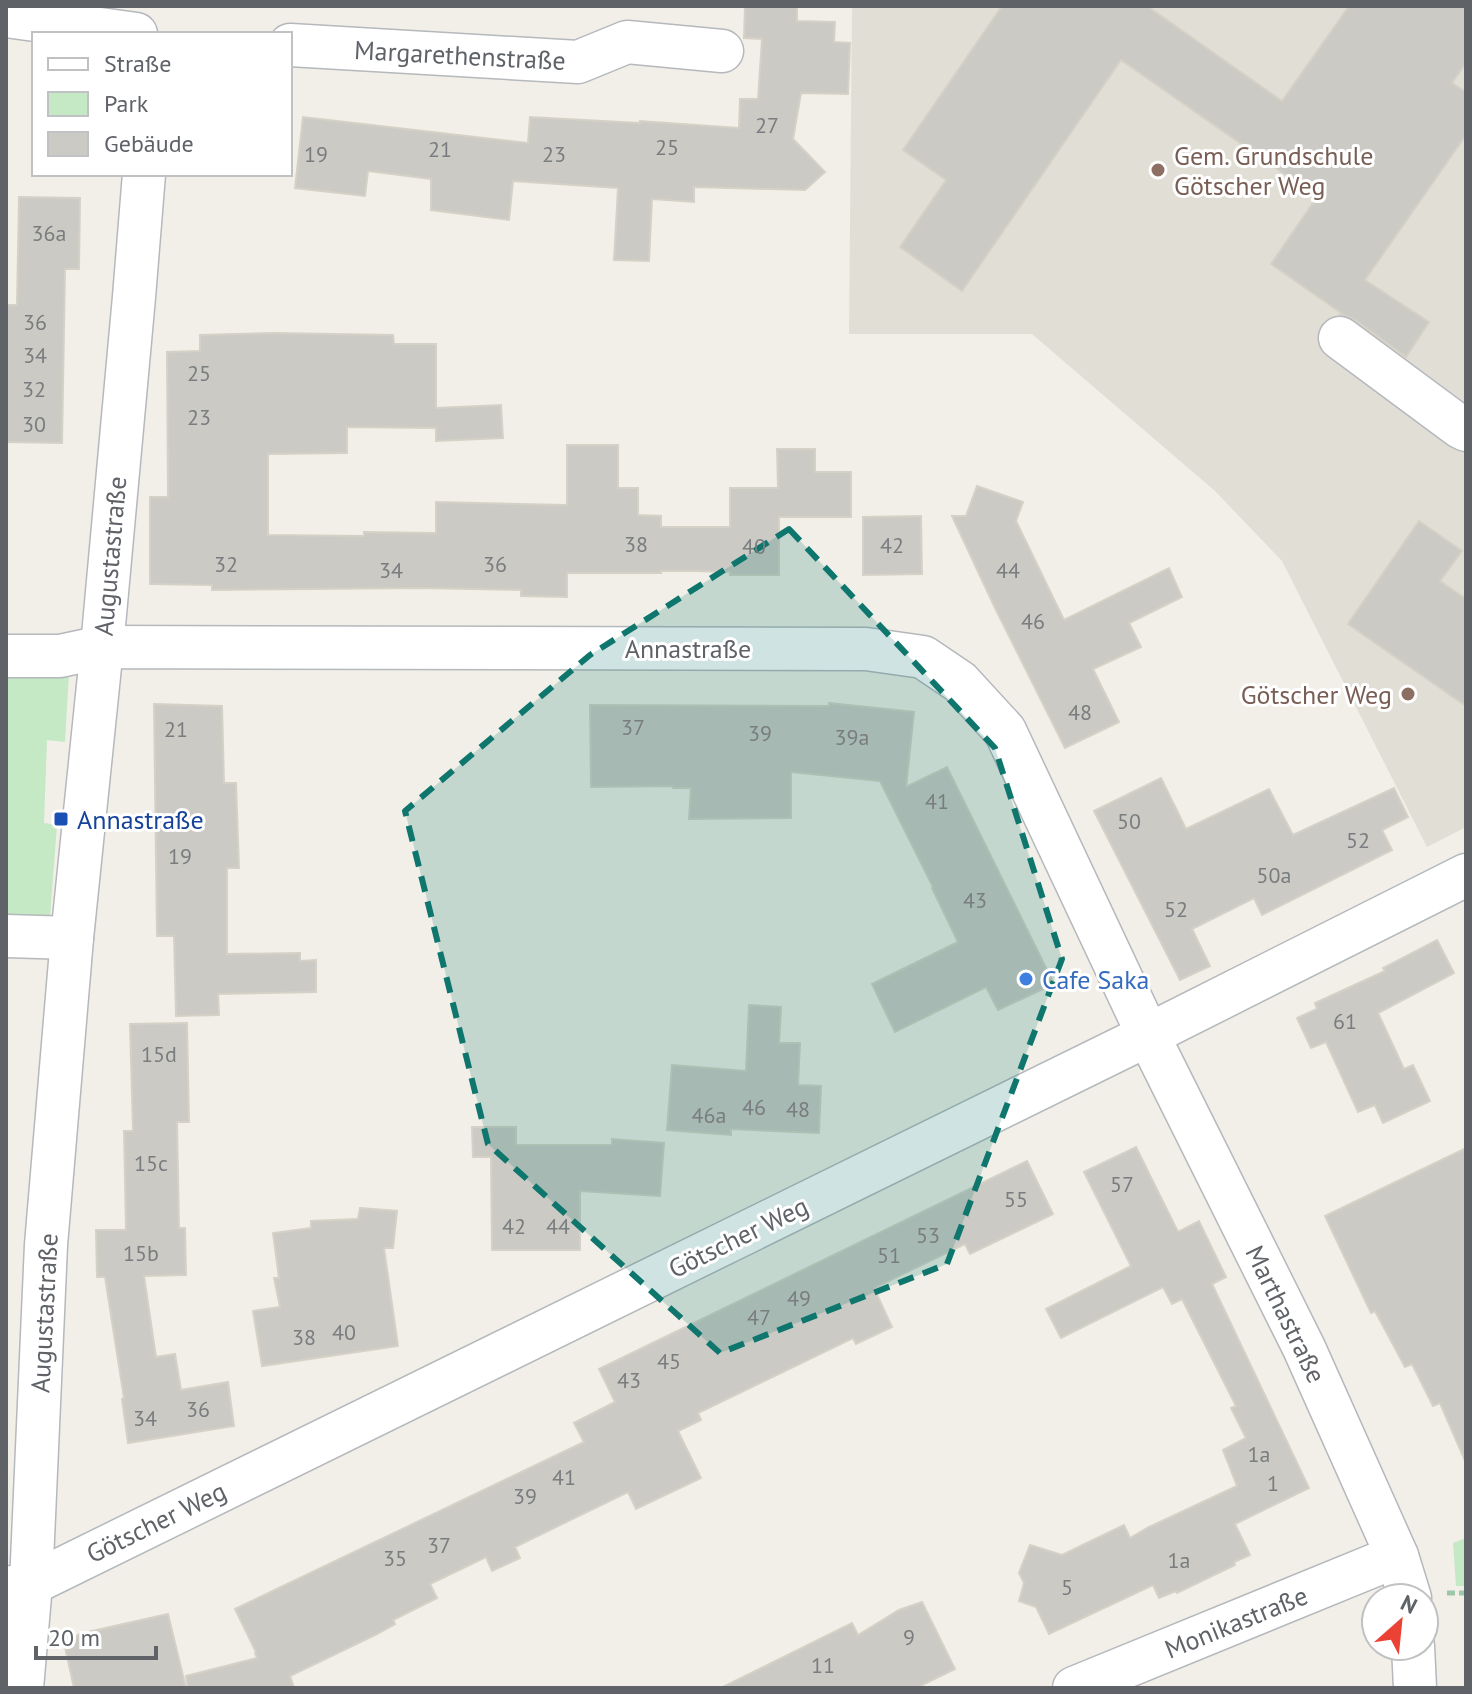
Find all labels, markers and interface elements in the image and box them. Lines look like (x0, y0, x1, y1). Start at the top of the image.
legend (32, 32, 292, 176)
street label: Margarethenstraße (353, 33, 567, 77)
text: Straße (104, 48, 171, 79)
text: Park (104, 88, 149, 119)
house number: 27 (755, 111, 779, 139)
text: Gebäude (104, 128, 194, 159)
house number: 25 (655, 133, 679, 161)
house number: 21 (428, 135, 452, 163)
place label: Gem. Grundschule Götscher Weg (1174, 139, 1373, 202)
house number: 19 (304, 140, 328, 168)
house number: 23 (542, 140, 566, 168)
marker: Gem. Grundschule Götscher Weg (1149, 161, 1167, 179)
house number: 36a (32, 219, 66, 247)
house number: 36 (23, 308, 47, 336)
house number: 34 (23, 341, 47, 369)
house number: 25 (187, 359, 211, 387)
house number: 32 (22, 375, 46, 403)
house number: 23 (187, 403, 211, 431)
house number: 30 (22, 410, 46, 438)
street label: Augustastraße (87, 475, 133, 637)
house number: 38 (624, 530, 648, 558)
house number: 42 (880, 531, 904, 559)
house number: 40 (742, 532, 766, 560)
house number: 32 (214, 550, 238, 578)
house number: 36 (483, 550, 507, 578)
house number: 34 (379, 556, 403, 584)
house number: 44 (996, 556, 1020, 584)
house number: 46 (1021, 607, 1045, 635)
street label: Annastraße (625, 632, 751, 665)
place label: Götscher Weg (1241, 678, 1392, 711)
marker: Götscher Weg (1399, 685, 1417, 703)
house number: 48 (1068, 698, 1092, 726)
house number: 37 (621, 713, 645, 741)
house number: 21 (164, 715, 188, 743)
house number: 39 (748, 719, 772, 747)
house number: 39a (835, 723, 869, 751)
house number: 41 (925, 787, 949, 815)
place label: Annastraße (77, 803, 204, 836)
house number: 50 (1117, 807, 1141, 835)
marker: Annastraße (52, 810, 70, 828)
house number: 52 (1346, 826, 1370, 854)
house number: 19 (168, 842, 192, 870)
house number: 50a (1257, 861, 1291, 889)
house number: 43 (963, 886, 987, 914)
house number: 52 (1164, 895, 1188, 923)
place label: Cafe Saka (1042, 963, 1150, 996)
marker: Cafe Saka (1017, 970, 1035, 988)
house number: 61 (1333, 1007, 1357, 1035)
house number: 15d (141, 1040, 177, 1068)
house number: 46 (742, 1093, 766, 1121)
house number: 48 (786, 1095, 810, 1123)
house number: 46a (692, 1101, 726, 1129)
house number: 15c (134, 1149, 168, 1177)
house number: 57 (1110, 1170, 1134, 1198)
house number: 55 (1004, 1185, 1028, 1213)
street label: Götscher Weg (663, 1189, 813, 1285)
house number: 42 (502, 1212, 526, 1240)
house number: 44 (546, 1212, 570, 1240)
house number: 53 (916, 1221, 940, 1249)
street label: Augustastraße (23, 1232, 65, 1394)
house number: 15b (123, 1239, 159, 1267)
street label: Marthastraße (1238, 1240, 1334, 1388)
house number: 51 (877, 1241, 901, 1269)
house number: 49 (787, 1284, 811, 1312)
house number: 47 (747, 1303, 771, 1331)
house number: 40 (332, 1318, 356, 1346)
house number: 38 (292, 1323, 316, 1351)
house number: 45 (657, 1347, 681, 1375)
house number: 43 (617, 1366, 641, 1394)
house number: 36 (186, 1395, 210, 1423)
house number: 34 (133, 1404, 157, 1432)
house number: 1a (1248, 1440, 1270, 1468)
house number: 41 (552, 1463, 576, 1491)
house number: 1 (1267, 1469, 1279, 1497)
street label: Götscher Weg (81, 1474, 231, 1570)
house number: 39 (513, 1482, 537, 1510)
house number: 37 (427, 1531, 451, 1559)
house number: 35 (383, 1544, 407, 1572)
house number: 1a (1168, 1546, 1190, 1574)
house number: 5 (1061, 1573, 1073, 1601)
street label: Monikastraße (1160, 1578, 1312, 1666)
north arrow (1360, 1582, 1440, 1662)
text: N (1396, 1588, 1422, 1620)
scale bar (36, 1610, 156, 1660)
text: 20 m (48, 1622, 100, 1653)
house number: 9 (903, 1623, 915, 1651)
house number: 11 (811, 1651, 835, 1679)

